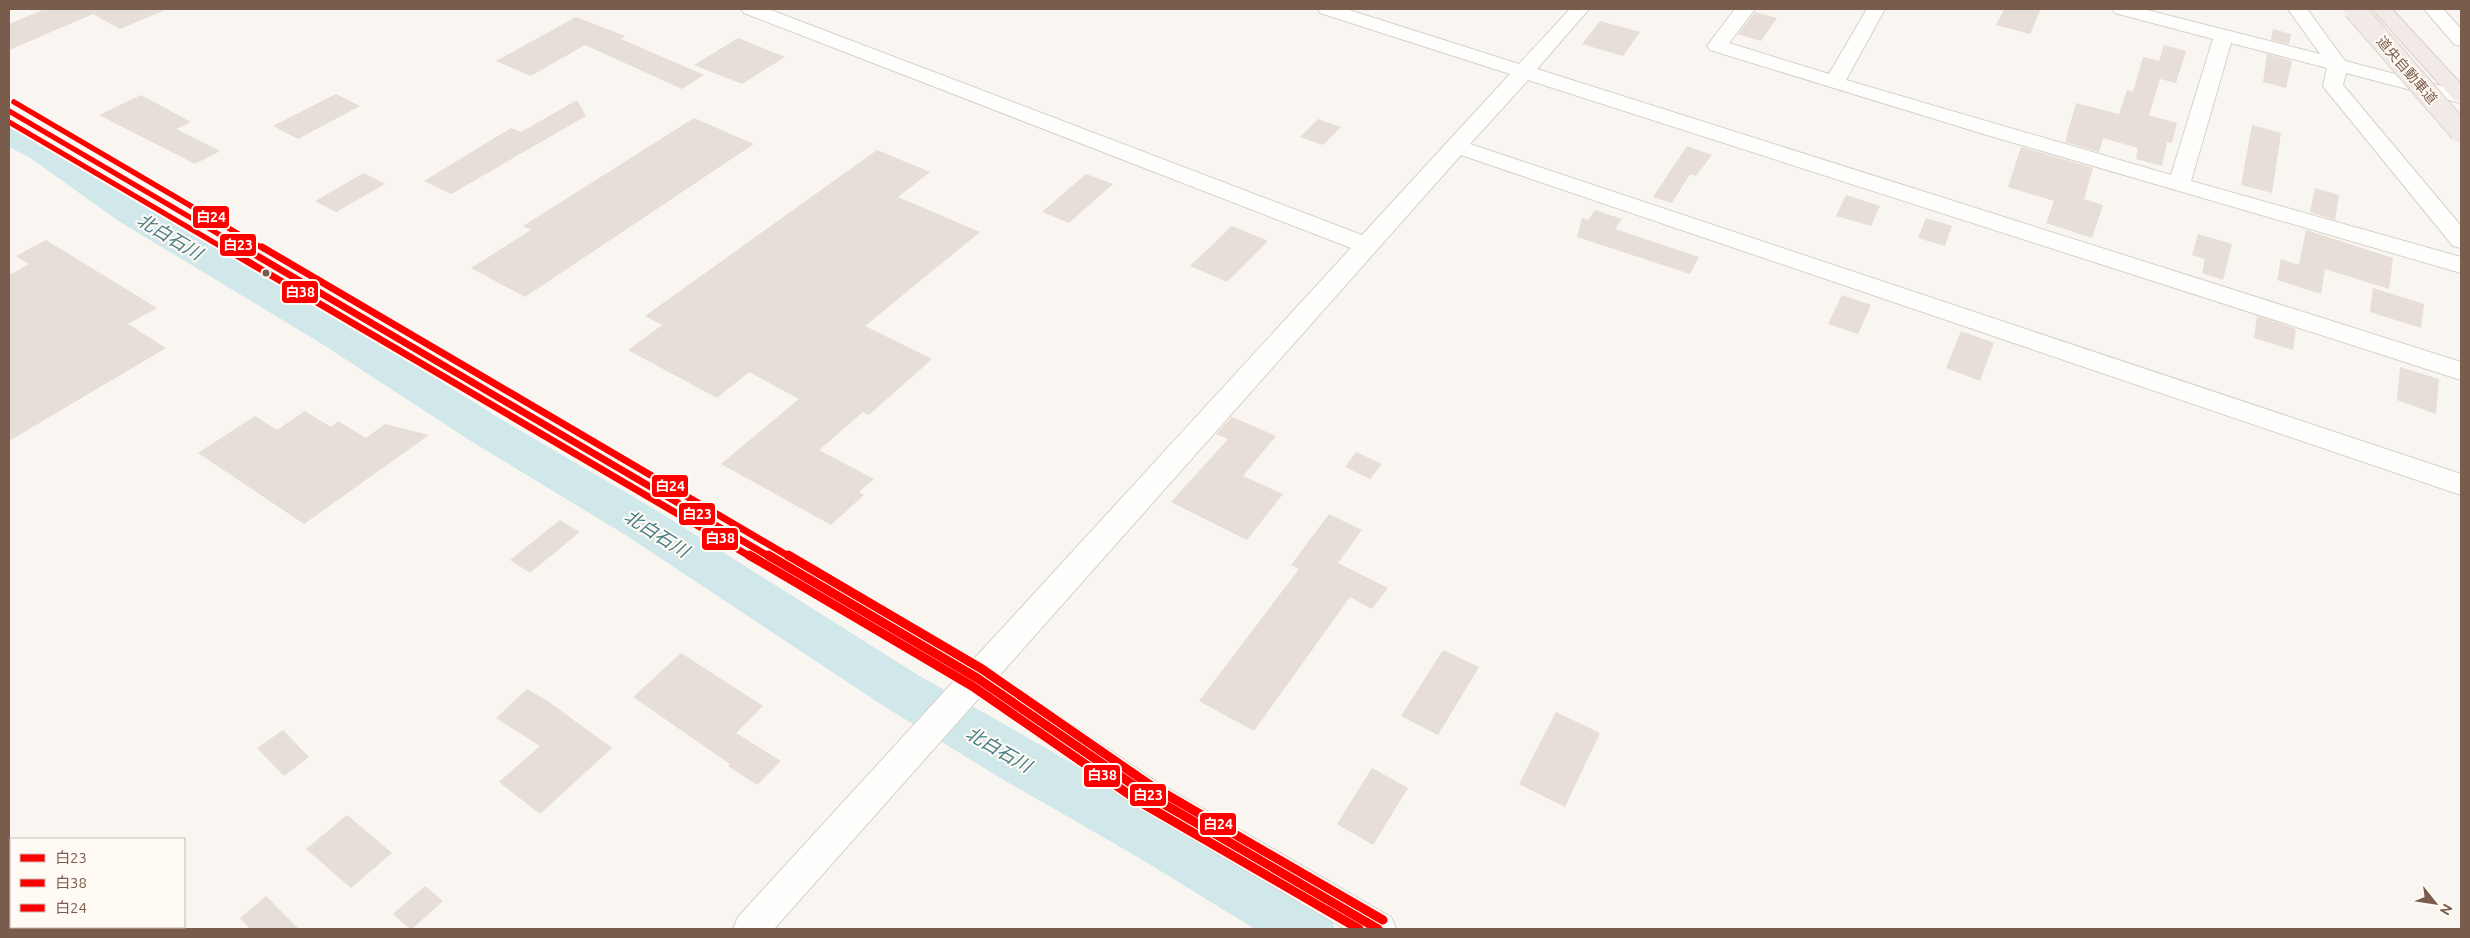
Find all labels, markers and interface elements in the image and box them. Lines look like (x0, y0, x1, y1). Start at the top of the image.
street label: 道央自動車道 (2373, 33, 2441, 107)
line badge: 白24 (192, 205, 230, 229)
water label: 北白石川 (134, 209, 208, 264)
text: 白24 (196, 209, 226, 225)
line badge: 白23 (219, 233, 257, 257)
text: 白23 (223, 237, 253, 253)
unlabelled marker (261, 268, 271, 278)
line badge: 白38 (281, 280, 319, 304)
text: 白38 (285, 284, 315, 300)
line badge: 白24 (651, 474, 689, 498)
text: 白24 (655, 478, 685, 494)
line badge: 白23 (678, 502, 716, 526)
water label: 北白石川 (621, 505, 695, 562)
text: 白23 (682, 506, 712, 522)
line badge: 白38 (701, 527, 739, 551)
text: 白38 (705, 530, 735, 546)
water label: 北白石川 (963, 722, 1037, 777)
line badge: 白38 (1083, 764, 1121, 788)
text: 白38 (1087, 767, 1117, 783)
line badge: 白23 (1129, 783, 1167, 807)
text: 白23 (1133, 787, 1163, 803)
line badge: 白24 (1199, 812, 1237, 836)
text: 白24 (1203, 816, 1233, 832)
legend (10, 838, 185, 928)
text: 白23 (55, 849, 87, 866)
text: 白38 (55, 874, 87, 891)
north arrow (2410, 878, 2460, 928)
text: 白24 (55, 899, 87, 916)
text: N (2437, 901, 2456, 918)

